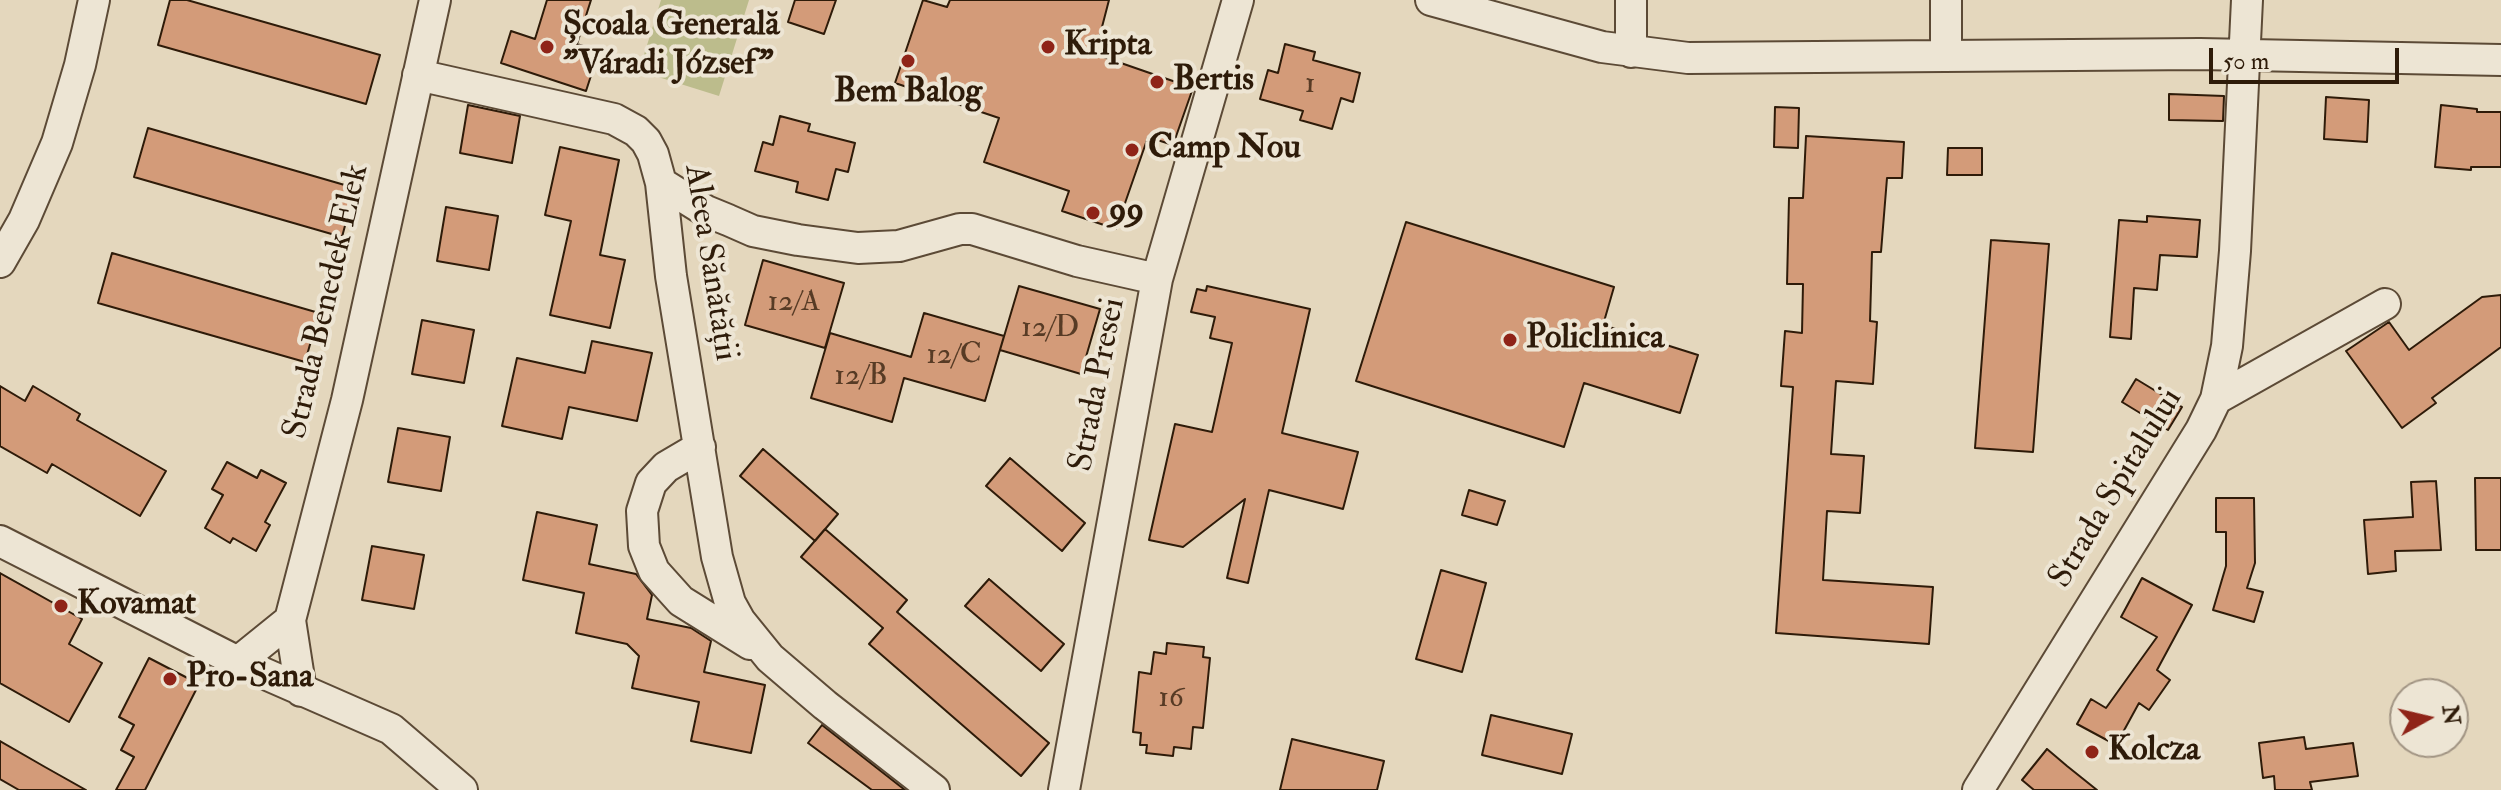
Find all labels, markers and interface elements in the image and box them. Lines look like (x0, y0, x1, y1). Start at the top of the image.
place label: Școala Generală "Váradi József" (563, 7, 780, 86)
place label: Kripta (1064, 27, 1152, 67)
scale bar (2213, 32, 2403, 82)
marker: Școala Generală "Váradi József" (538, 38, 556, 56)
marker: Kripta (1039, 38, 1057, 56)
text: 50 m (2223, 46, 2269, 77)
marker: Bem Balog (899, 52, 917, 70)
place label: Bertis (1173, 62, 1254, 102)
house number: 1 (1305, 68, 1315, 104)
marker: Bertis (1148, 73, 1166, 91)
place label: Bem Balog (834, 74, 982, 114)
place label: Camp Nou (1148, 130, 1301, 170)
marker: Camp Nou (1123, 141, 1141, 159)
street label: Strada Benedek Elek (277, 161, 379, 443)
street label: Aleea Sănătății (673, 162, 745, 364)
place label: 99 (1109, 193, 1144, 233)
marker: 99 (1084, 204, 1102, 222)
house number: 12/A (768, 286, 820, 322)
street label: Strada Presei (1062, 295, 1136, 475)
house number: 12/D (1021, 312, 1079, 348)
place label: Policlinica (1526, 320, 1664, 360)
marker: Policlinica (1501, 331, 1519, 349)
house number: 12/C (926, 339, 982, 375)
house number: 12/B (834, 360, 888, 396)
street label: Strada Spitalului (2041, 382, 2193, 596)
place label: Kovamat (77, 586, 196, 626)
marker: Kovamat (52, 597, 70, 615)
place label: Pro-Sana (186, 659, 313, 699)
marker: Pro-Sana (161, 670, 179, 688)
north arrow (2389, 678, 2469, 758)
house number: 16 (1158, 682, 1184, 718)
text: N (2436, 703, 2466, 727)
place label: Kolcza (2108, 732, 2200, 772)
marker: Kolcza (2083, 743, 2101, 761)

